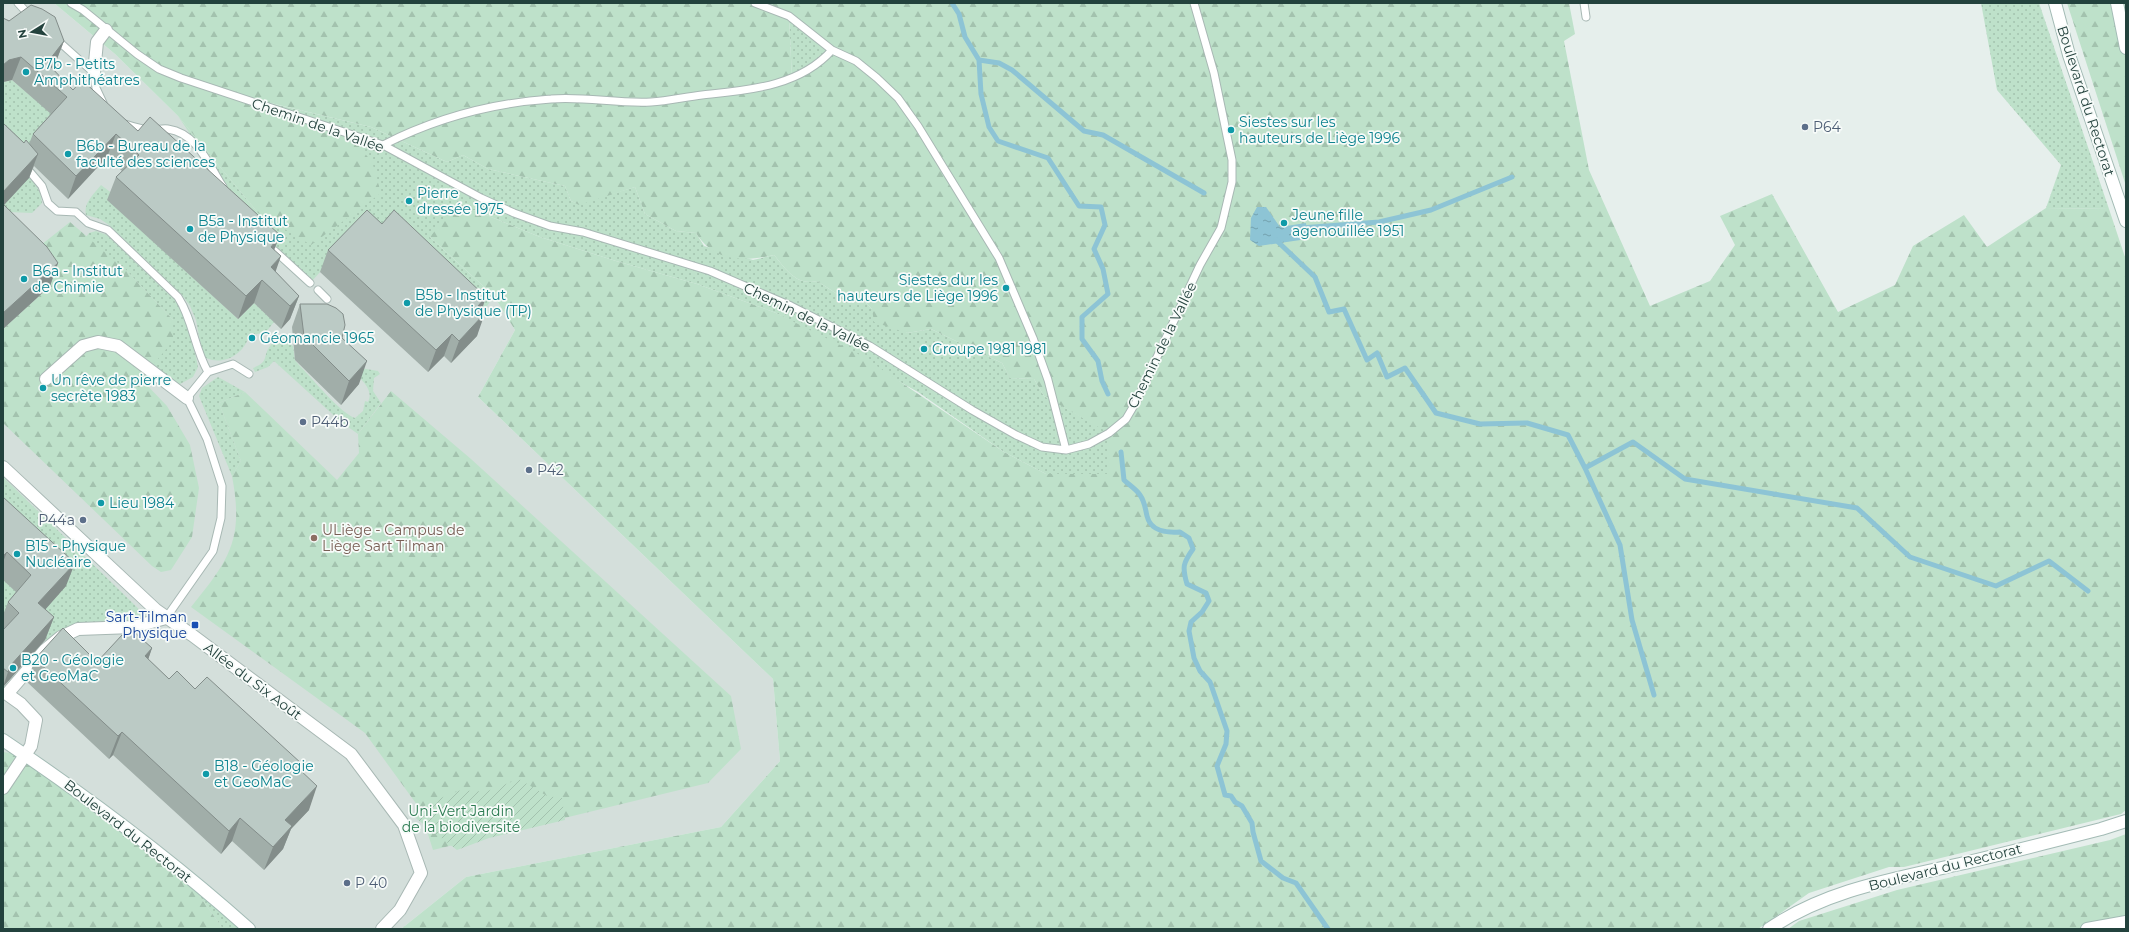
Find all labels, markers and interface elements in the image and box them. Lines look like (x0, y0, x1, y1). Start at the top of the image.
north arrow (12, 12, 52, 52)
street label: Boulevard du Rectorat (2053, 23, 2119, 179)
text: N (14, 28, 30, 40)
place label: B7b - Petits Amphithéatres (34, 55, 140, 89)
marker: B7b - Petits Amphithéatres (21, 67, 31, 77)
street label: Chemin de la Vallée (250, 94, 386, 156)
place label: Siestes sur les hauteurs de Liège 1996 (1239, 113, 1400, 147)
place label: P64 (1813, 118, 1842, 136)
marker: P64 (1800, 122, 1810, 132)
marker: Siestes sur les hauteurs de Liège 1996 (1226, 125, 1236, 135)
place label: B6b - Bureau de la faculté des sciences (76, 137, 215, 171)
marker: B6b - Bureau de la faculté des sciences (63, 149, 73, 159)
place label: Pierre dressée 1975 (417, 184, 504, 218)
marker: Pierre dressée 1975 (404, 196, 414, 206)
place label: Jeune fille agenouillée 1951 (1291, 206, 1404, 240)
place label: B5a - Institut de Physique (198, 212, 288, 246)
marker: Jeune fille agenouillée 1951 (1279, 218, 1289, 228)
marker: B5a - Institut de Physique (185, 224, 195, 234)
place label: B6a - Institut de Chimie (32, 262, 123, 296)
place label: Siestes dur les hauteurs de Liège 1996 (837, 271, 998, 305)
marker: B6a - Institut de Chimie (19, 274, 29, 284)
street label: Chemin de la Vallée (741, 279, 873, 355)
street label: Chemin de la Vallée (1124, 279, 1200, 411)
marker: Siestes dur les hauteurs de Liège 1996 (1001, 283, 1011, 293)
place label: B5b - Institut de Physique (TP) (415, 286, 532, 320)
marker: B5b - Institut de Physique (TP) (402, 298, 412, 308)
place label: Géomancie 1965 (260, 329, 374, 347)
marker: Géomancie 1965 (247, 333, 257, 343)
place label: Groupe 1981 1981 (932, 340, 1047, 358)
marker: Groupe 1981 1981 (919, 344, 929, 354)
place label: Un rêve de pierre secrète 1983 (51, 371, 171, 405)
marker: Un rêve de pierre secrète 1983 (38, 383, 48, 393)
place label: P44b (311, 413, 349, 431)
marker: P44b (298, 417, 308, 427)
place label: P42 (537, 461, 564, 479)
marker: P42 (524, 465, 534, 475)
place label: Lieu 1984 (109, 494, 175, 512)
marker: Lieu 1984 (96, 498, 106, 508)
place label: P44a (38, 511, 75, 529)
marker: P44a (78, 515, 88, 525)
place label: ULiège - Campus de Liège Sart Tilman (322, 521, 465, 555)
marker: ULiège - Campus de Liège Sart Tilman (309, 533, 319, 543)
place label: B15 - Physique Nucléaire (25, 537, 126, 571)
marker: B15 - Physique Nucléaire (12, 549, 22, 559)
place label: Sart-Tilman Physique (106, 608, 187, 642)
marker: Sart-Tilman Physique (190, 620, 200, 630)
street label: Allée du Six Août (200, 638, 306, 724)
place label: B20 - Géologie et GeoMaC (21, 651, 124, 685)
marker: B20 - Géologie et GeoMaC (8, 663, 18, 673)
place label: B18 - Géologie et GeoMaC (214, 757, 314, 791)
marker: B18 - Géologie et GeoMaC (201, 769, 211, 779)
street label: Boulevard du Rectorat (60, 775, 196, 887)
park label: Uni-Vert Jardin de la biodiversité (402, 802, 520, 836)
street label: Boulevard du Rectorat (1867, 839, 2024, 895)
place label: P 40 (355, 874, 387, 892)
marker: P 40 (342, 878, 352, 888)

